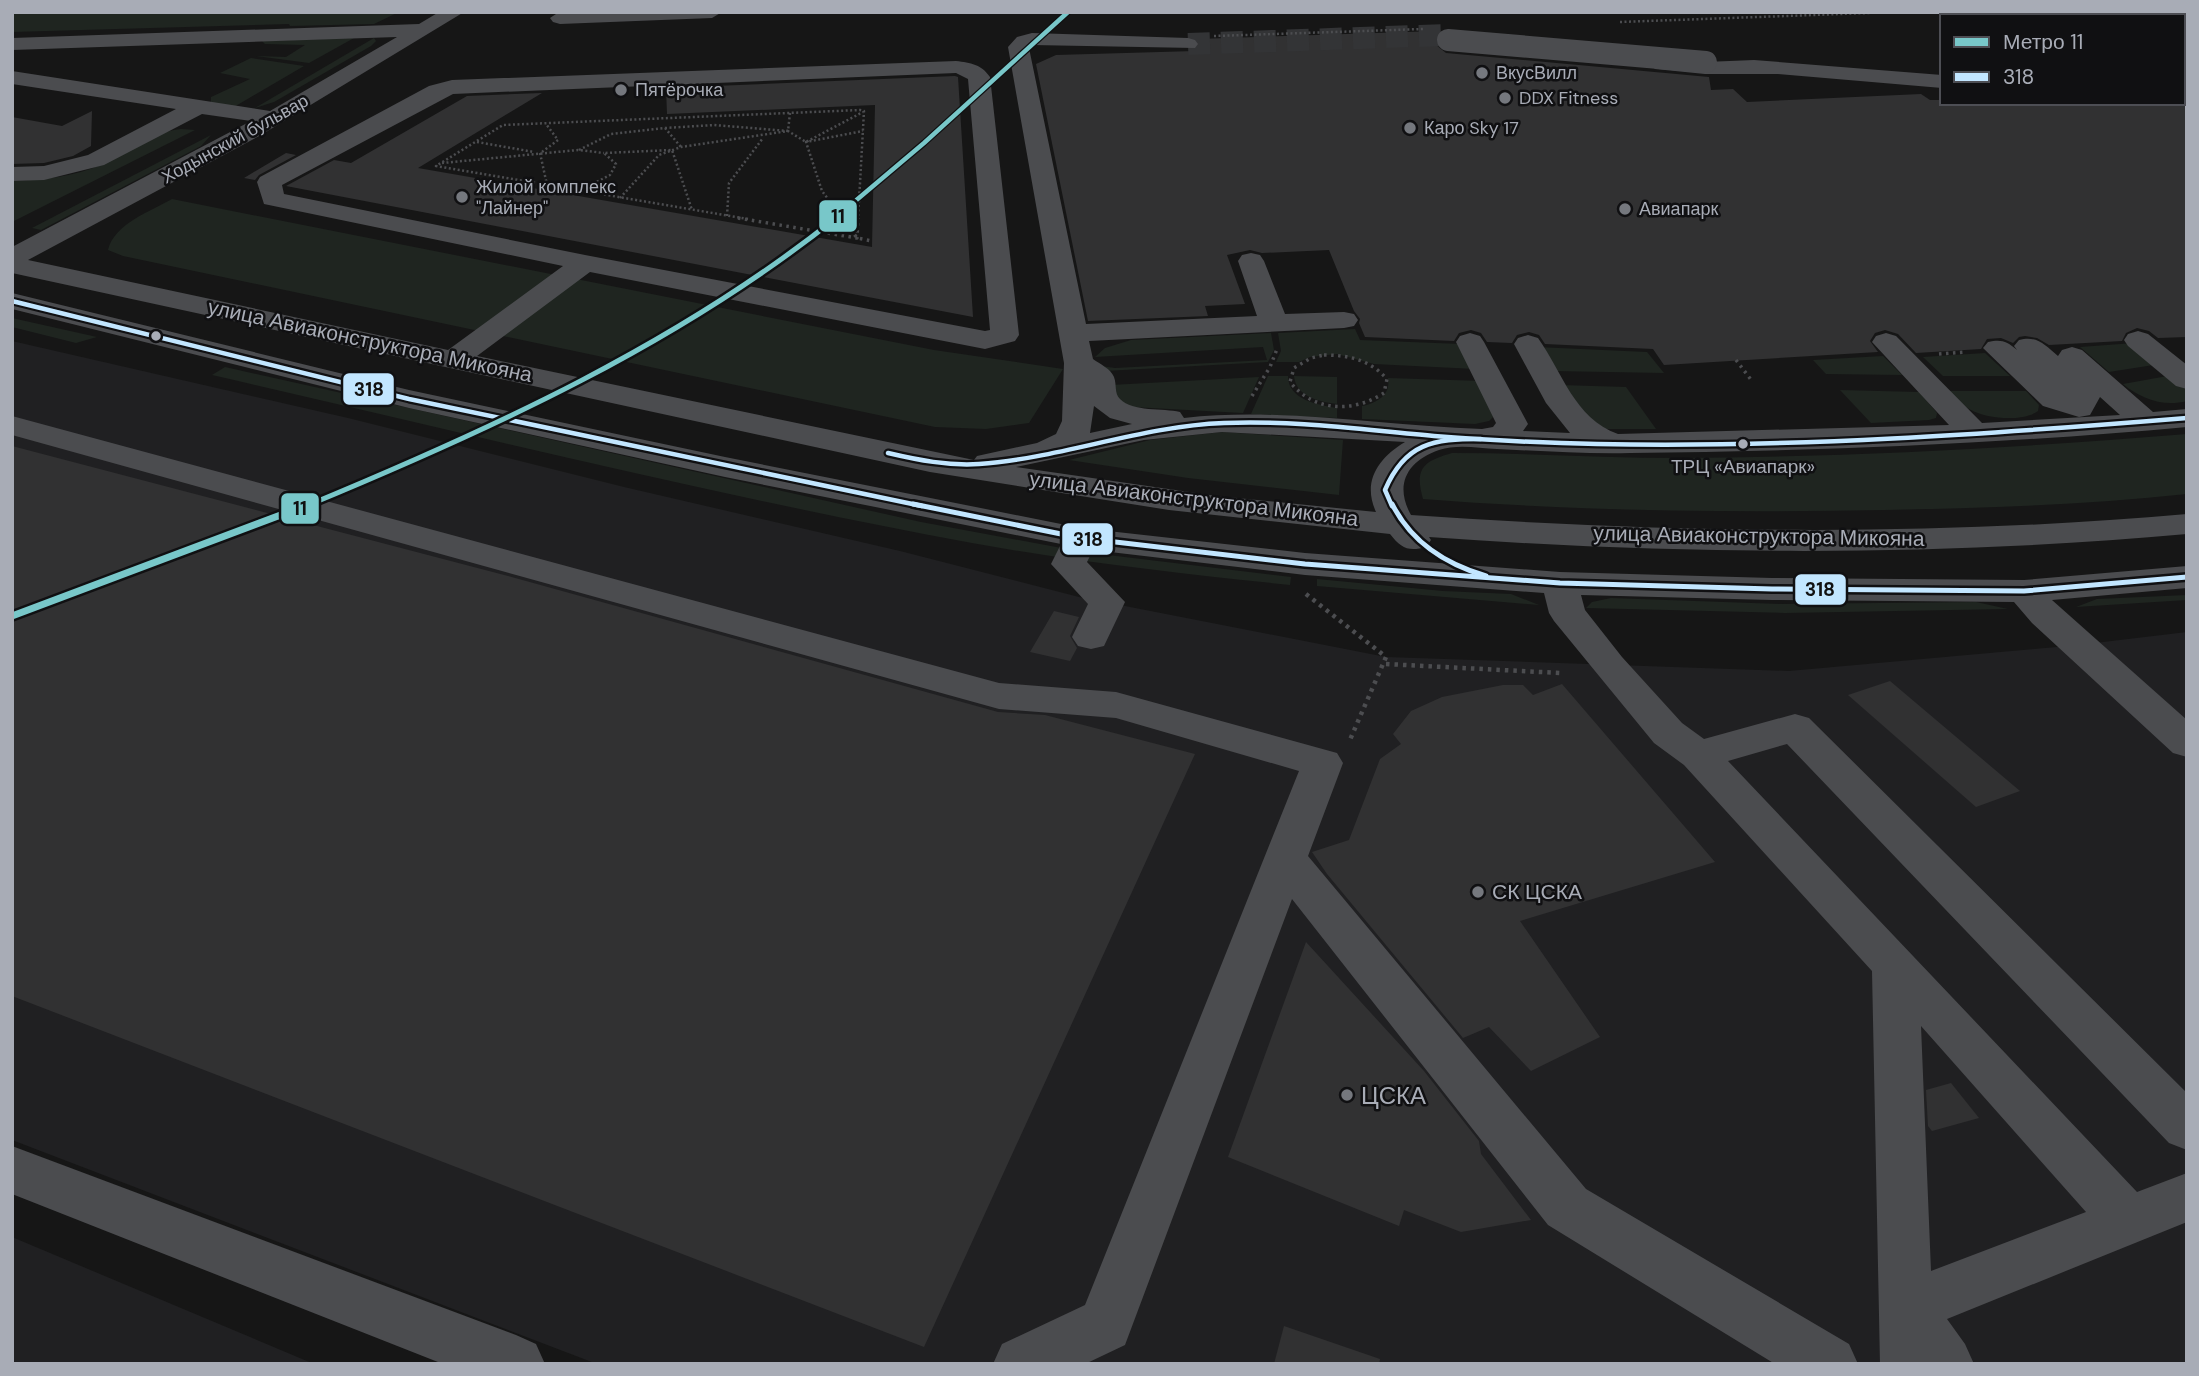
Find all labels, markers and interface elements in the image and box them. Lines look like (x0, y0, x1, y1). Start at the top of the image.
legend (1940, 14, 2185, 105)
text: Метро 11 (2003, 28, 2083, 56)
place label: ВкусВилл (1496, 61, 1577, 85)
text: 318 (2003, 63, 2034, 91)
marker: ВкусВилл (1474, 65, 1490, 81)
place label: Пятёрочка (635, 78, 724, 102)
marker: Пятёрочка (613, 82, 629, 98)
place label: DDX Fitness (1519, 86, 1618, 110)
street label: Ходынский бульвар (157, 89, 313, 189)
marker: DDX Fitness (1497, 90, 1513, 106)
place label: Каро Sky 17 (1424, 116, 1519, 140)
marker: Каро Sky 17 (1402, 120, 1418, 136)
place label: Жилой комплекс "Лайнер" (476, 175, 616, 220)
marker: Жилой комплекс "Лайнер" (454, 189, 470, 205)
place label: Авиапарк (1639, 197, 1718, 221)
line badge: 11 (818, 199, 858, 233)
marker: Авиапарк (1617, 201, 1633, 217)
text: 11 (831, 204, 845, 229)
street label: улица Авиаконструктора Микояна (205, 293, 535, 389)
unlabelled marker (149, 329, 163, 343)
line badge: 318 (342, 372, 395, 406)
text: 318 (354, 377, 384, 402)
marker: ТРЦ «Авиапарк» (1736, 437, 1750, 451)
place label: ТРЦ «Авиапарк» (1671, 454, 1815, 479)
street label: улица Авиаконструктора Микояна (1028, 465, 1360, 533)
line badge: 11 (280, 492, 320, 525)
text: 11 (293, 496, 307, 521)
street label: улица Авиаконструктора Микояна (1593, 519, 1925, 553)
line badge: 318 (1061, 522, 1114, 556)
text: 318 (1073, 527, 1103, 552)
line badge: 318 (1794, 573, 1847, 606)
text: 318 (1805, 577, 1835, 602)
place label: СК ЦСКА (1492, 878, 1582, 906)
marker: СК ЦСКА (1470, 884, 1486, 900)
place label: ЦСКА (1361, 1080, 1426, 1111)
marker: ЦСКА (1339, 1087, 1355, 1103)

